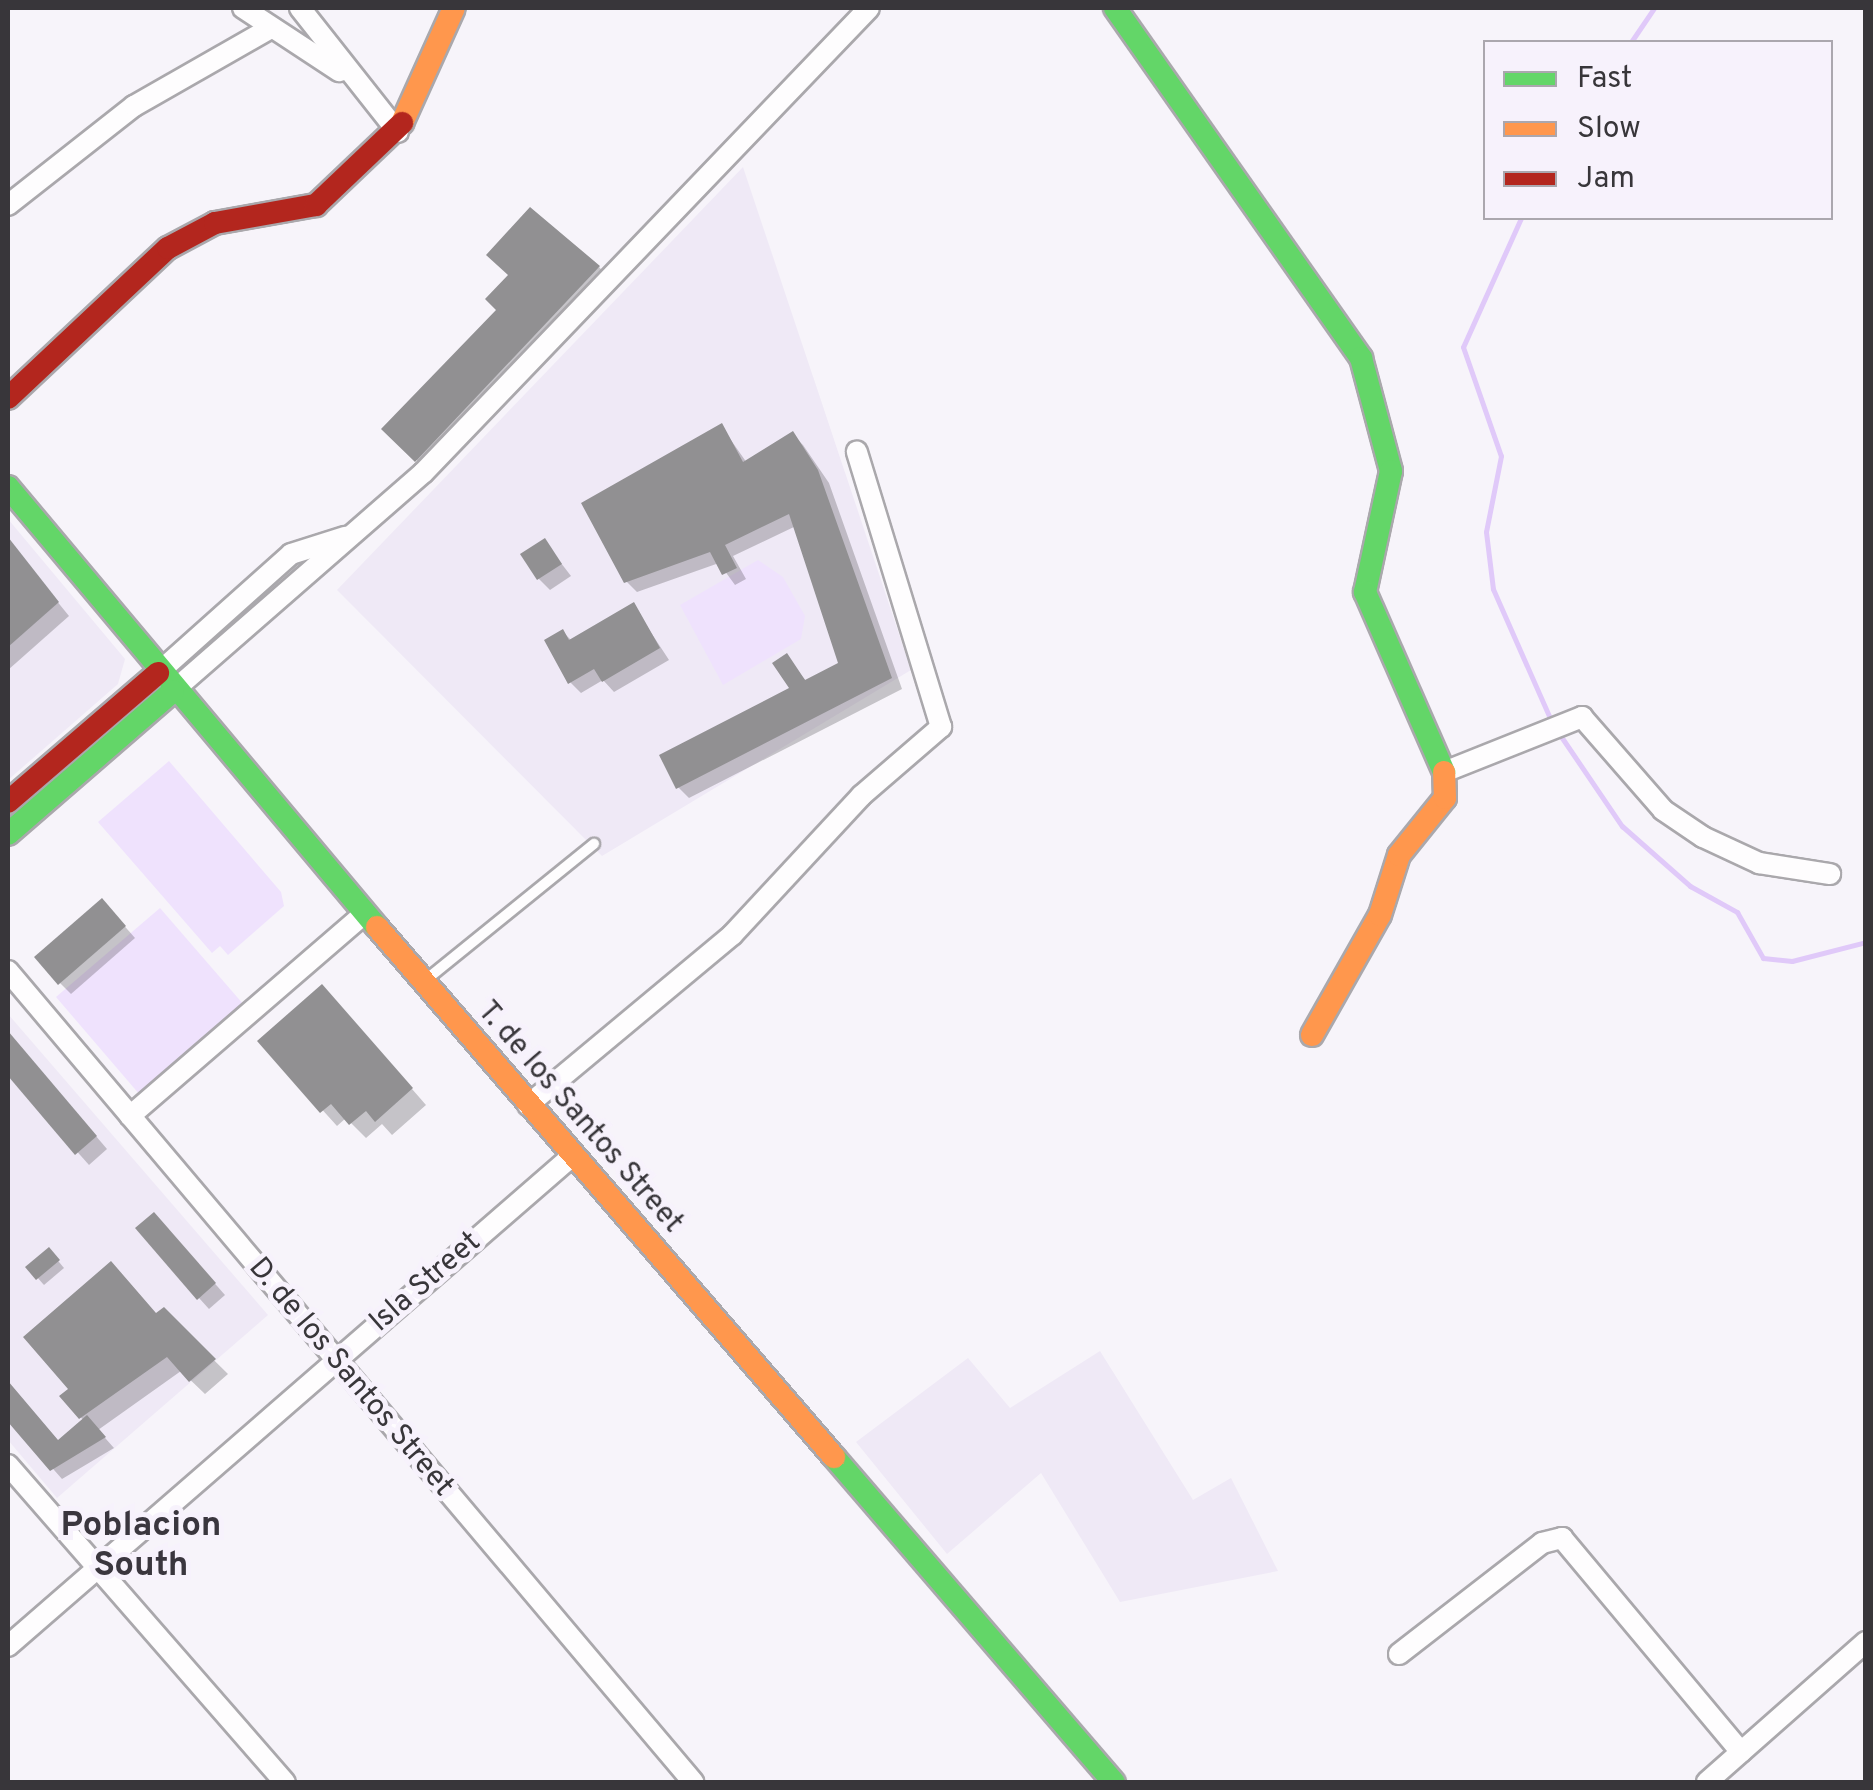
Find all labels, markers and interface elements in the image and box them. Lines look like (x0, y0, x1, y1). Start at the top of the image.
legend (1483, 40, 1833, 220)
text: Fast (1577, 61, 1632, 98)
text: Slow (1577, 111, 1641, 148)
text: Jam (1577, 161, 1635, 198)
street label: T. de los Santos Street (468, 995, 690, 1241)
street label: Isla Street (363, 1225, 489, 1341)
street label: D. de los Santos Street (240, 1251, 460, 1505)
district label: Poblacion South (61, 1505, 221, 1587)

